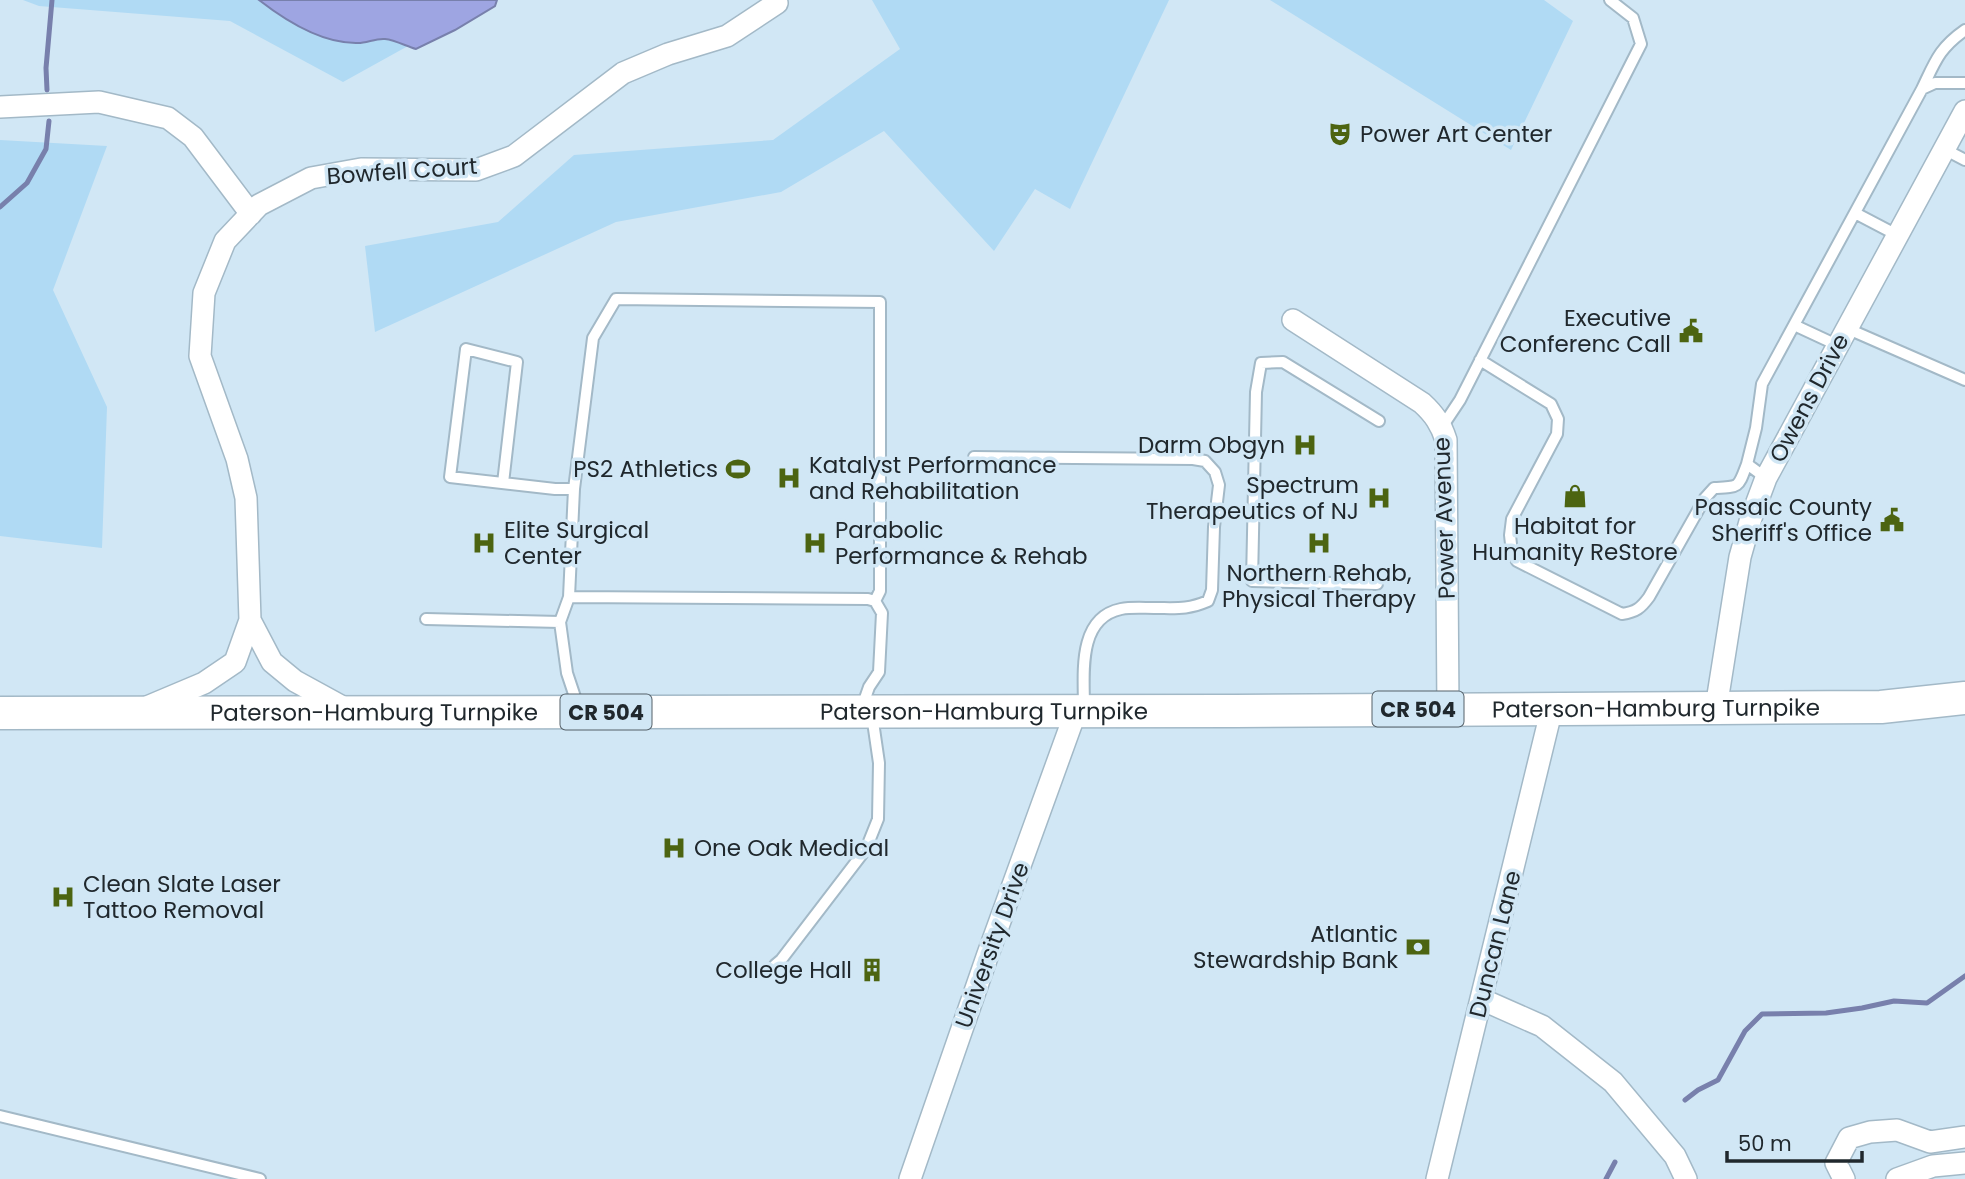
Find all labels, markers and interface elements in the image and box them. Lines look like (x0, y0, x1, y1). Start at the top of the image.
place label: Power Art Center (1360, 118, 1552, 150)
theatre icon: Power Art Center (1326, 120, 1354, 148)
street label: Bowfell Court (326, 150, 478, 192)
place label: Executive Conferenc Call (1500, 302, 1671, 360)
public building icon: Executive Conferenc Call (1677, 317, 1705, 345)
street label: Owens Drive (1762, 328, 1856, 468)
place label: Darm Obgyn (1138, 429, 1285, 461)
hospital icon: Darm Obgyn (1291, 431, 1319, 459)
street label: Power Avenue (1425, 436, 1463, 600)
place label: Katalyst Performance and Rehabilitation (809, 449, 1057, 507)
place label: PS2 Athletics (573, 453, 718, 485)
sports icon: PS2 Athletics (724, 455, 752, 483)
hospital icon: Katalyst Performance and Rehabilitation (775, 464, 803, 492)
place label: Spectrum Therapeutics of NJ (1146, 469, 1359, 527)
shop icon: Habitat for Humanity ReStore (1561, 482, 1589, 510)
hospital icon: Spectrum Therapeutics of NJ (1365, 484, 1393, 512)
place label: Passaic County Sheriff's Office (1695, 491, 1872, 549)
public building icon: Passaic County Sheriff's Office (1878, 506, 1906, 534)
place label: Habitat for Humanity ReStore (1472, 510, 1678, 568)
place label: Elite Surgical Center (504, 514, 649, 572)
place label: Parabolic Performance & Rehab (835, 514, 1088, 572)
hospital icon: Elite Surgical Center (470, 529, 498, 557)
hospital icon: Parabolic Performance & Rehab (801, 529, 829, 557)
hospital icon: Northern Rehab, Physical Therapy (1305, 529, 1333, 557)
place label: Northern Rehab, Physical Therapy (1222, 557, 1416, 615)
street label: Paterson-Hamburg Turnpike (1492, 691, 1820, 725)
road number: CR 504 (1372, 692, 1464, 726)
road number: CR 504 (560, 694, 652, 730)
street label: Paterson-Hamburg Turnpike (820, 695, 1148, 728)
street label: Paterson-Hamburg Turnpike (210, 696, 538, 729)
place label: One Oak Medical (694, 832, 889, 864)
hospital icon: One Oak Medical (660, 834, 688, 862)
street label: University Drive (947, 858, 1037, 1032)
street label: Duncan Lane (1461, 867, 1529, 1021)
place label: Clean Slate Laser Tattoo Removal (83, 868, 281, 926)
hospital icon: Clean Slate Laser Tattoo Removal (49, 883, 77, 911)
place label: Atlantic Stewardship Bank (1193, 918, 1398, 976)
bank icon: Atlantic Stewardship Bank (1404, 933, 1432, 961)
place label: College Hall (715, 954, 852, 986)
building icon: College Hall (858, 956, 886, 984)
scale bar (1727, 1120, 1862, 1164)
text: 50 m (1738, 1129, 1792, 1158)

